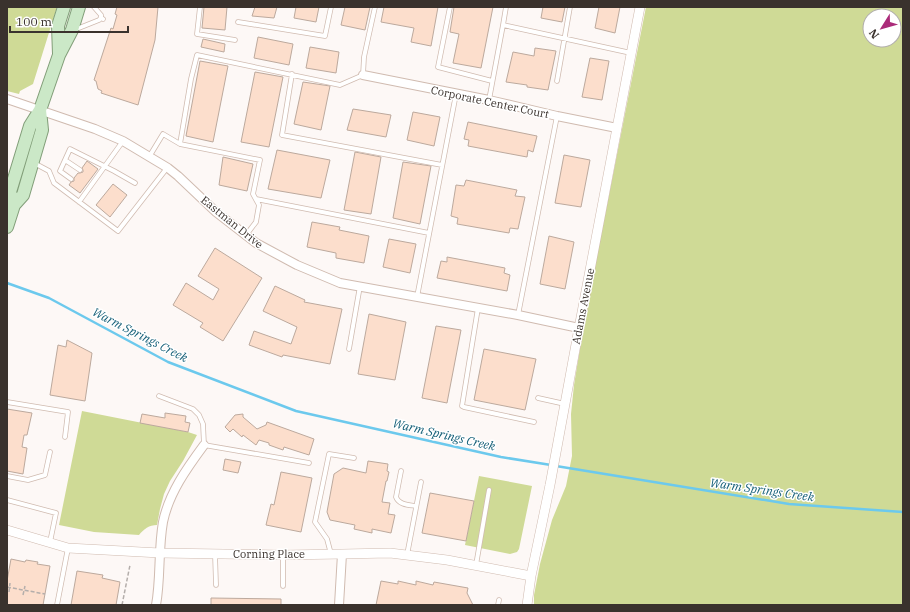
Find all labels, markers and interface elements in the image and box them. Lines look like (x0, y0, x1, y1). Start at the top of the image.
scale bar (10, 8, 128, 34)
north arrow (862, 8, 902, 48)
text: 100 m (16, 14, 52, 29)
text: N (866, 26, 882, 42)
street label: Corporate Center Court (430, 83, 550, 121)
street label: Eastman Drive (198, 193, 266, 251)
street label: Adams Avenue (569, 267, 597, 345)
water label: Warm Springs Creek (90, 304, 191, 365)
water label: Warm Springs Creek (391, 415, 498, 454)
water label: Warm Springs Creek (709, 475, 816, 504)
street label: Corning Place (233, 547, 305, 561)

